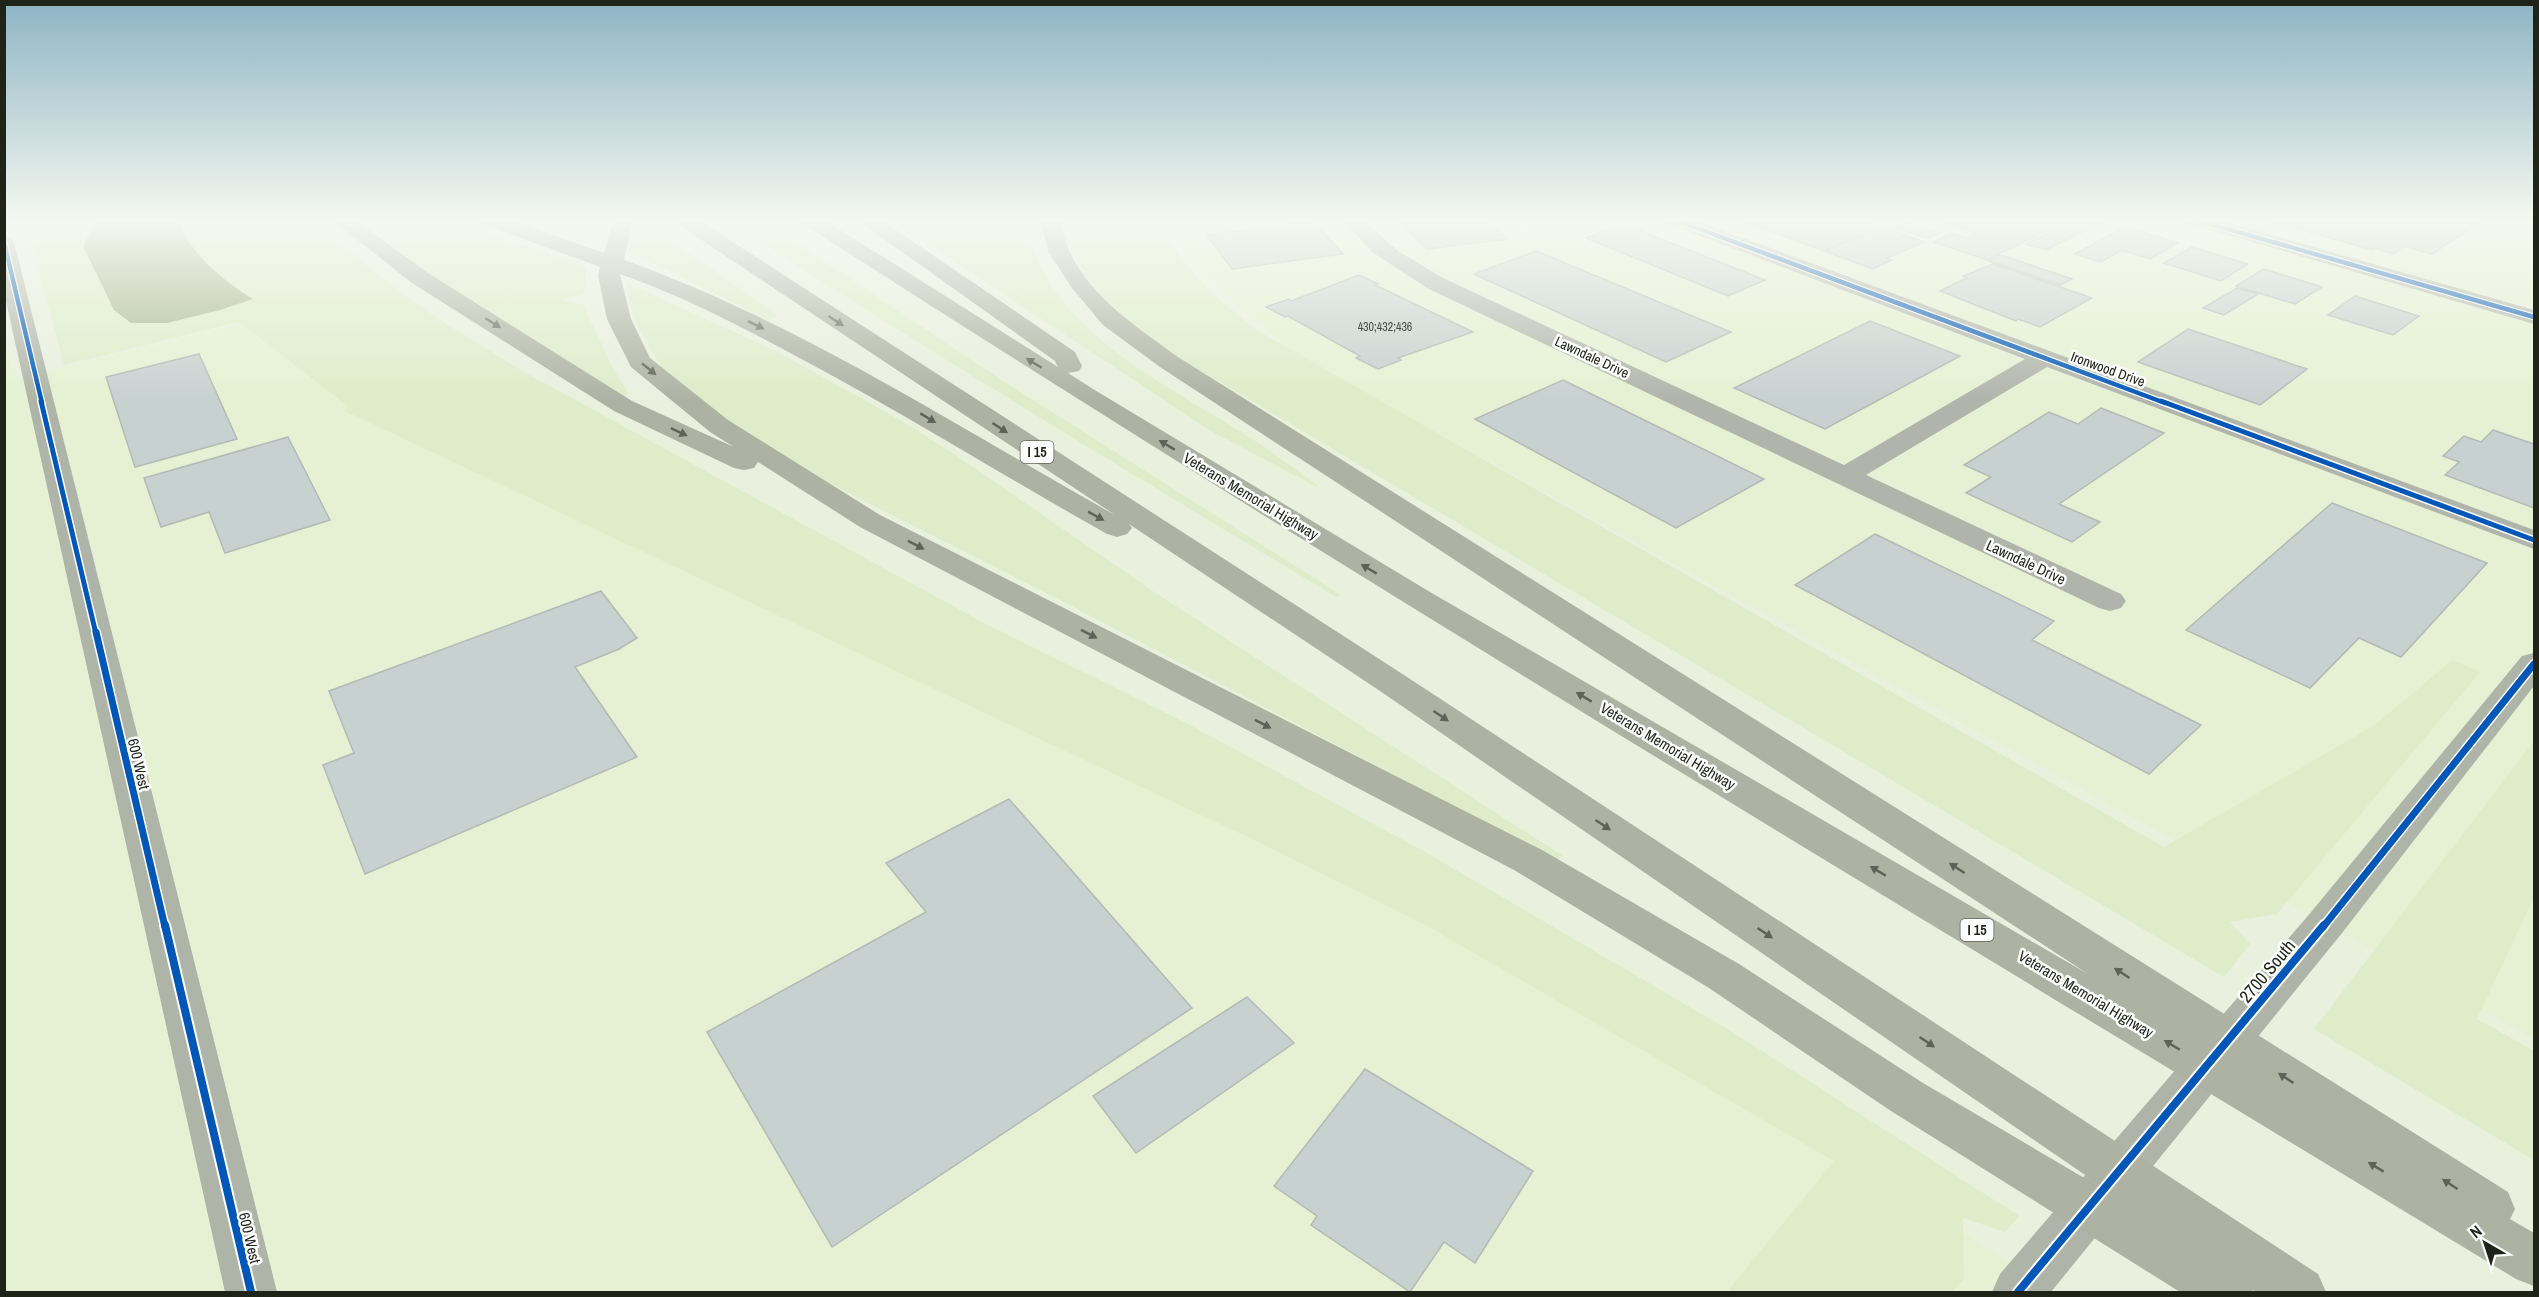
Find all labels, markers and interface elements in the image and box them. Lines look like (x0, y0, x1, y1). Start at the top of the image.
one-way arrow (828, 316, 844, 327)
one-way arrow (485, 318, 501, 329)
house number: 430;432;436 (1358, 319, 1412, 335)
one-way arrow (748, 320, 765, 330)
street label: Lawndale Drive (1552, 332, 1632, 382)
street label: Ironwood Drive (2068, 347, 2148, 391)
one-way arrow (1026, 358, 1042, 369)
one-way arrow (641, 362, 656, 374)
one-way arrow (920, 412, 936, 423)
one-way arrow (991, 422, 1008, 433)
one-way arrow (671, 427, 689, 437)
one-way arrow (1159, 440, 1175, 451)
road number: I 15 (1020, 441, 1054, 463)
street label: Veterans Memorial Highway (1179, 447, 1323, 545)
one-way arrow (1088, 511, 1105, 521)
street label: Lawndale Drive (1983, 534, 2069, 590)
one-way arrow (908, 540, 925, 550)
one-way arrow (1361, 563, 1377, 574)
one-way arrow (1081, 629, 1098, 639)
one-way arrow (1576, 691, 1592, 702)
street label: Veterans Memorial Highway (1596, 697, 1740, 795)
one-way arrow (1433, 710, 1449, 721)
one-way arrow (1254, 719, 1271, 728)
street label: 600 West (123, 736, 155, 792)
one-way arrow (1595, 819, 1611, 830)
one-way arrow (1949, 862, 1966, 873)
one-way arrow (1870, 865, 1886, 876)
road number: I 15 (1960, 919, 1994, 941)
one-way arrow (1757, 927, 1773, 938)
street label: 2700 South (2233, 934, 2301, 1008)
street label: Veterans Memorial Highway (2014, 945, 2158, 1043)
one-way arrow (2114, 967, 2130, 979)
one-way arrow (1918, 1036, 1934, 1048)
one-way arrow (2164, 1040, 2180, 1051)
one-way arrow (2278, 1073, 2294, 1084)
one-way arrow (2368, 1161, 2384, 1172)
one-way arrow (2442, 1178, 2458, 1189)
street label: 600 West (234, 1210, 266, 1266)
north arrow (2455, 1213, 2515, 1273)
text: N (2465, 1220, 2486, 1243)

